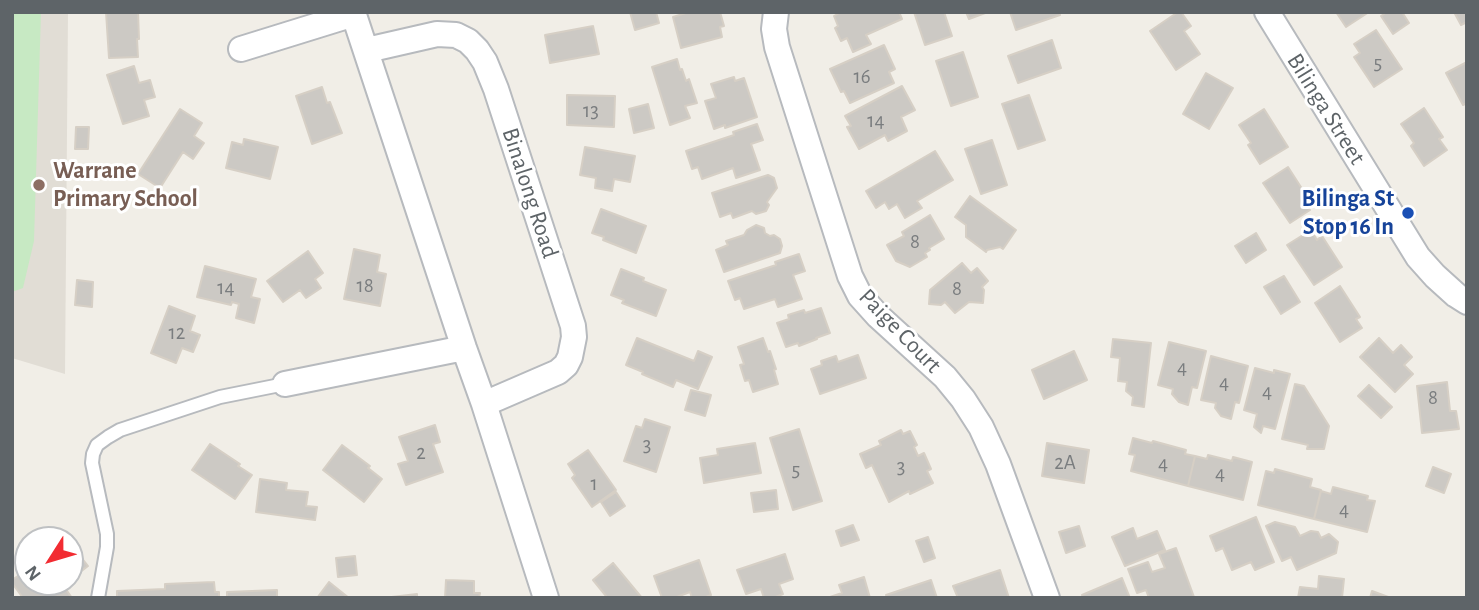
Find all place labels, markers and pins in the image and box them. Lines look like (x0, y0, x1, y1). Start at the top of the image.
place label: Warrane Primary School (53, 157, 198, 213)
marker: Warrane Primary School (31, 177, 47, 193)
place label: Bilinga St Stop 16 In (1302, 185, 1394, 241)
marker: Bilinga St Stop 16 In (1400, 205, 1416, 221)

